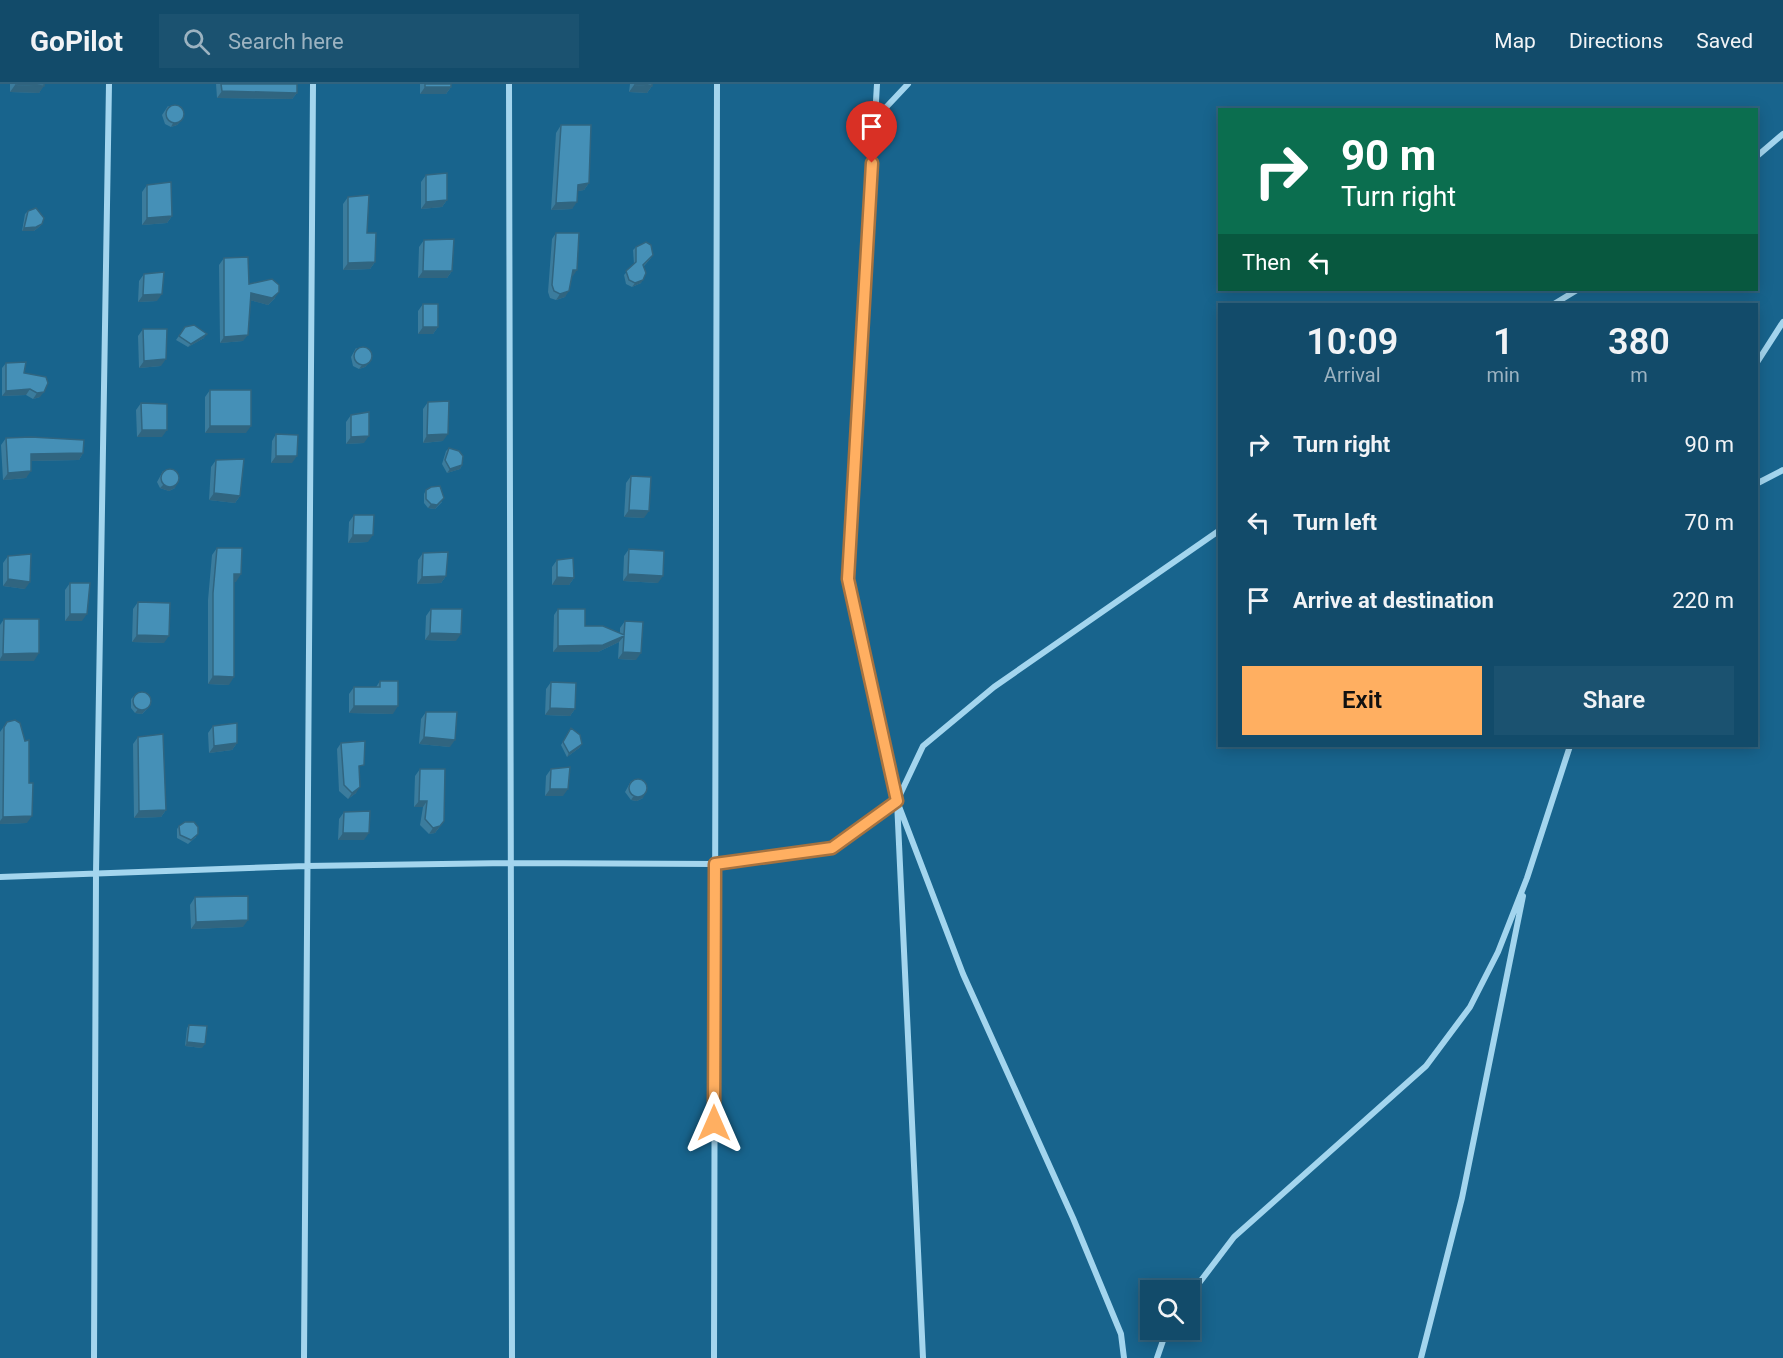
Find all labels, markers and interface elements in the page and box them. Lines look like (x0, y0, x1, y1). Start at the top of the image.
search box (159, 14, 579, 68)
text: GoPilot (30, 25, 123, 58)
icon: search (180, 25, 213, 58)
text: Search here (228, 29, 344, 54)
text: Map (1494, 29, 1536, 53)
text: Directions (1569, 29, 1663, 53)
text: Saved (1696, 29, 1753, 53)
pin (846, 101, 897, 163)
icon: arrive (855, 110, 888, 143)
text: 90 m (1341, 131, 1436, 180)
icon: right (1242, 132, 1320, 210)
text: Turn right (1341, 181, 1456, 213)
icon: left (1303, 246, 1336, 279)
text: Then (1242, 250, 1291, 275)
text: 10:09 (1306, 321, 1398, 363)
text: 1 (1493, 321, 1513, 363)
text: 380 (1608, 321, 1670, 363)
text: Arrival (1324, 363, 1381, 387)
text: min (1486, 363, 1520, 387)
text: m (1630, 363, 1648, 387)
icon: right (1242, 428, 1275, 461)
text: Turn right (1293, 432, 1390, 457)
text: 90 m (1685, 432, 1734, 457)
icon: left (1242, 506, 1275, 539)
text: Turn left (1293, 510, 1377, 535)
text: 70 m (1685, 510, 1734, 535)
icon: arrive (1242, 584, 1275, 617)
text: Arrive at destination (1293, 588, 1494, 613)
text: 220 m (1672, 588, 1734, 613)
button: Exit (1242, 666, 1482, 735)
button: Share (1494, 666, 1734, 735)
position arrow (682, 1091, 746, 1155)
map controls (1140, 1280, 1200, 1340)
button: search (1140, 1280, 1200, 1340)

